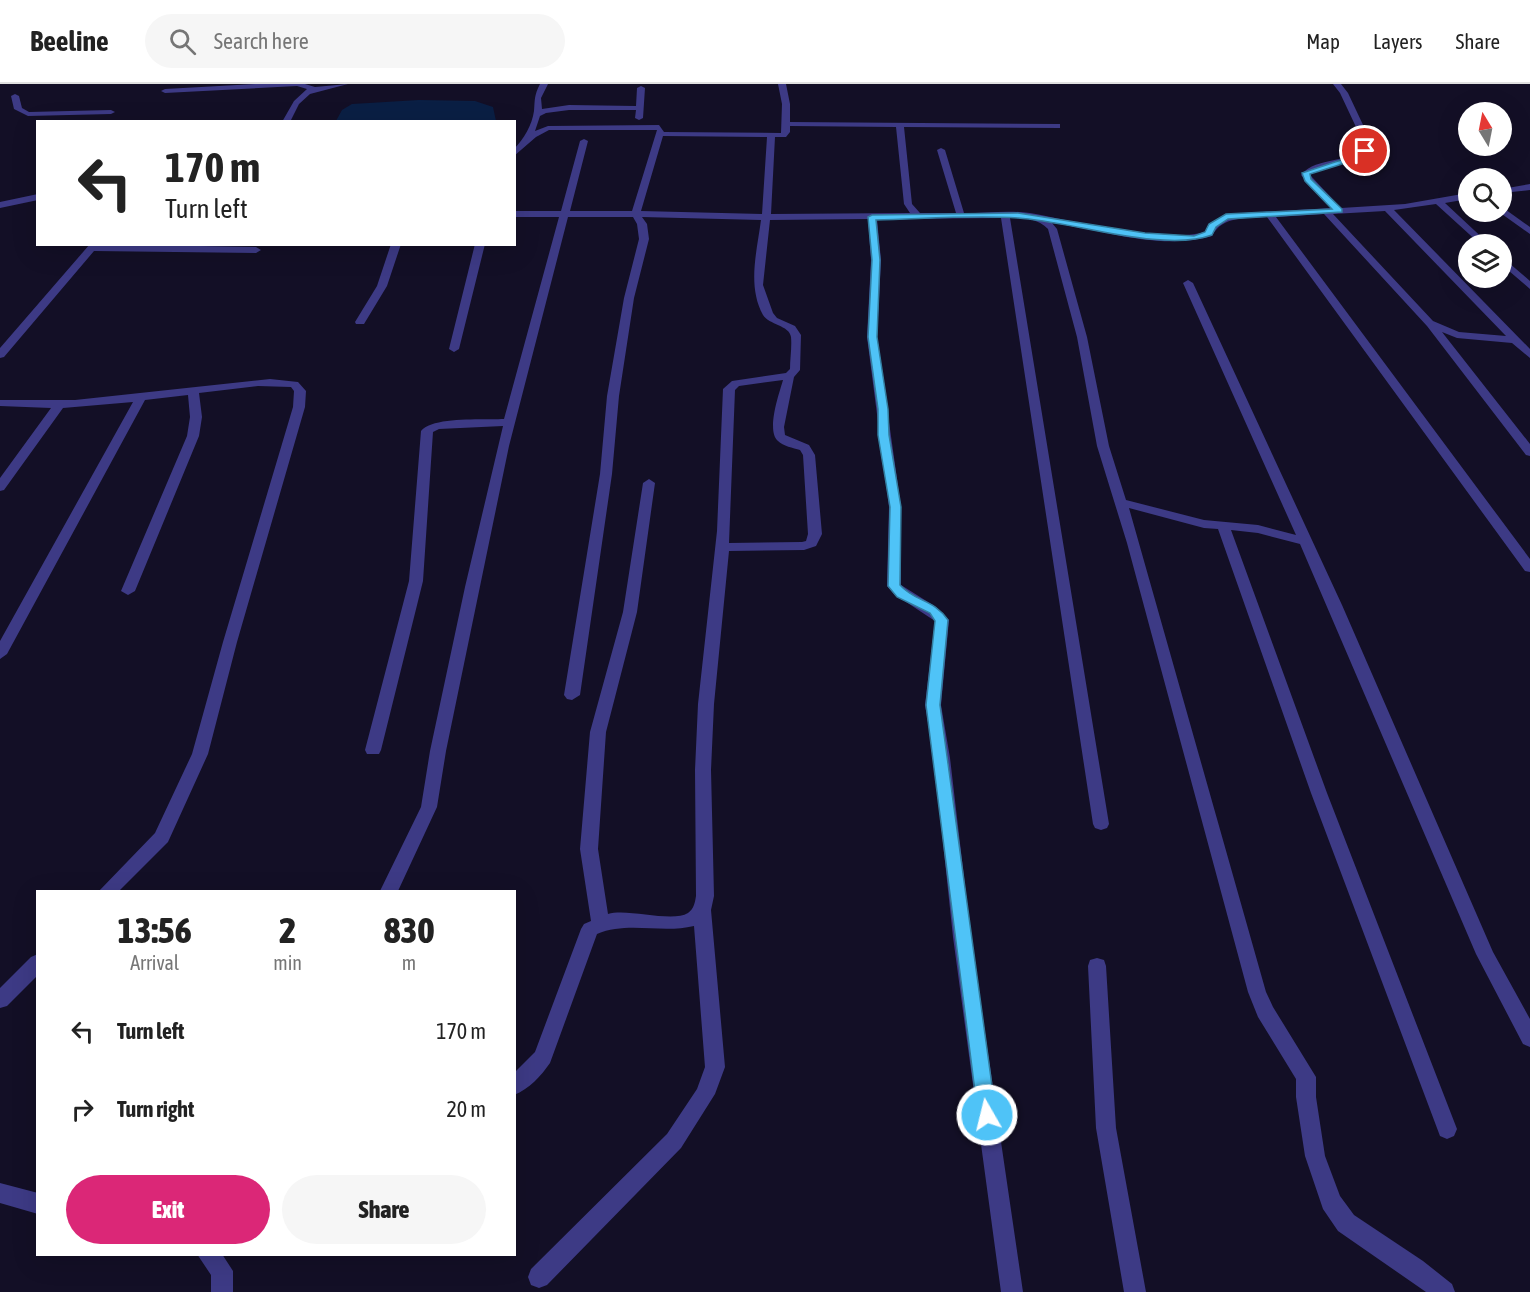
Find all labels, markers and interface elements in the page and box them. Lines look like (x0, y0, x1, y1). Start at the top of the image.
search box (145, 14, 565, 68)
text: Beeline (30, 25, 109, 57)
icon: search (166, 25, 199, 58)
text: Search here (214, 28, 309, 54)
text: Map (1306, 29, 1340, 53)
text: Layers (1373, 29, 1423, 53)
text: Share (1456, 29, 1500, 53)
north arrow (1458, 102, 1512, 156)
map controls (1458, 102, 1512, 288)
pin (1339, 125, 1390, 176)
icon: arrive (1348, 134, 1381, 167)
text: 170 m (165, 143, 260, 191)
icon: left (66, 144, 144, 222)
button: search (1458, 168, 1512, 222)
text: Turn left (165, 193, 248, 224)
button: layers (1458, 234, 1512, 288)
text: 13:56 (118, 909, 192, 951)
text: 2 (279, 909, 296, 951)
text: 830 (384, 909, 434, 951)
text: Arrival (130, 951, 179, 974)
text: min (273, 951, 302, 974)
text: m (402, 951, 416, 974)
icon: left (66, 1015, 99, 1048)
text: Turn left (117, 1018, 184, 1044)
text: 170 m (436, 1018, 486, 1044)
position arrow (955, 1083, 1019, 1147)
icon: right (66, 1093, 99, 1126)
text: Turn right (117, 1096, 194, 1122)
text: 20 m (446, 1096, 486, 1122)
button: Exit (66, 1175, 270, 1244)
button: Share (282, 1175, 486, 1244)

